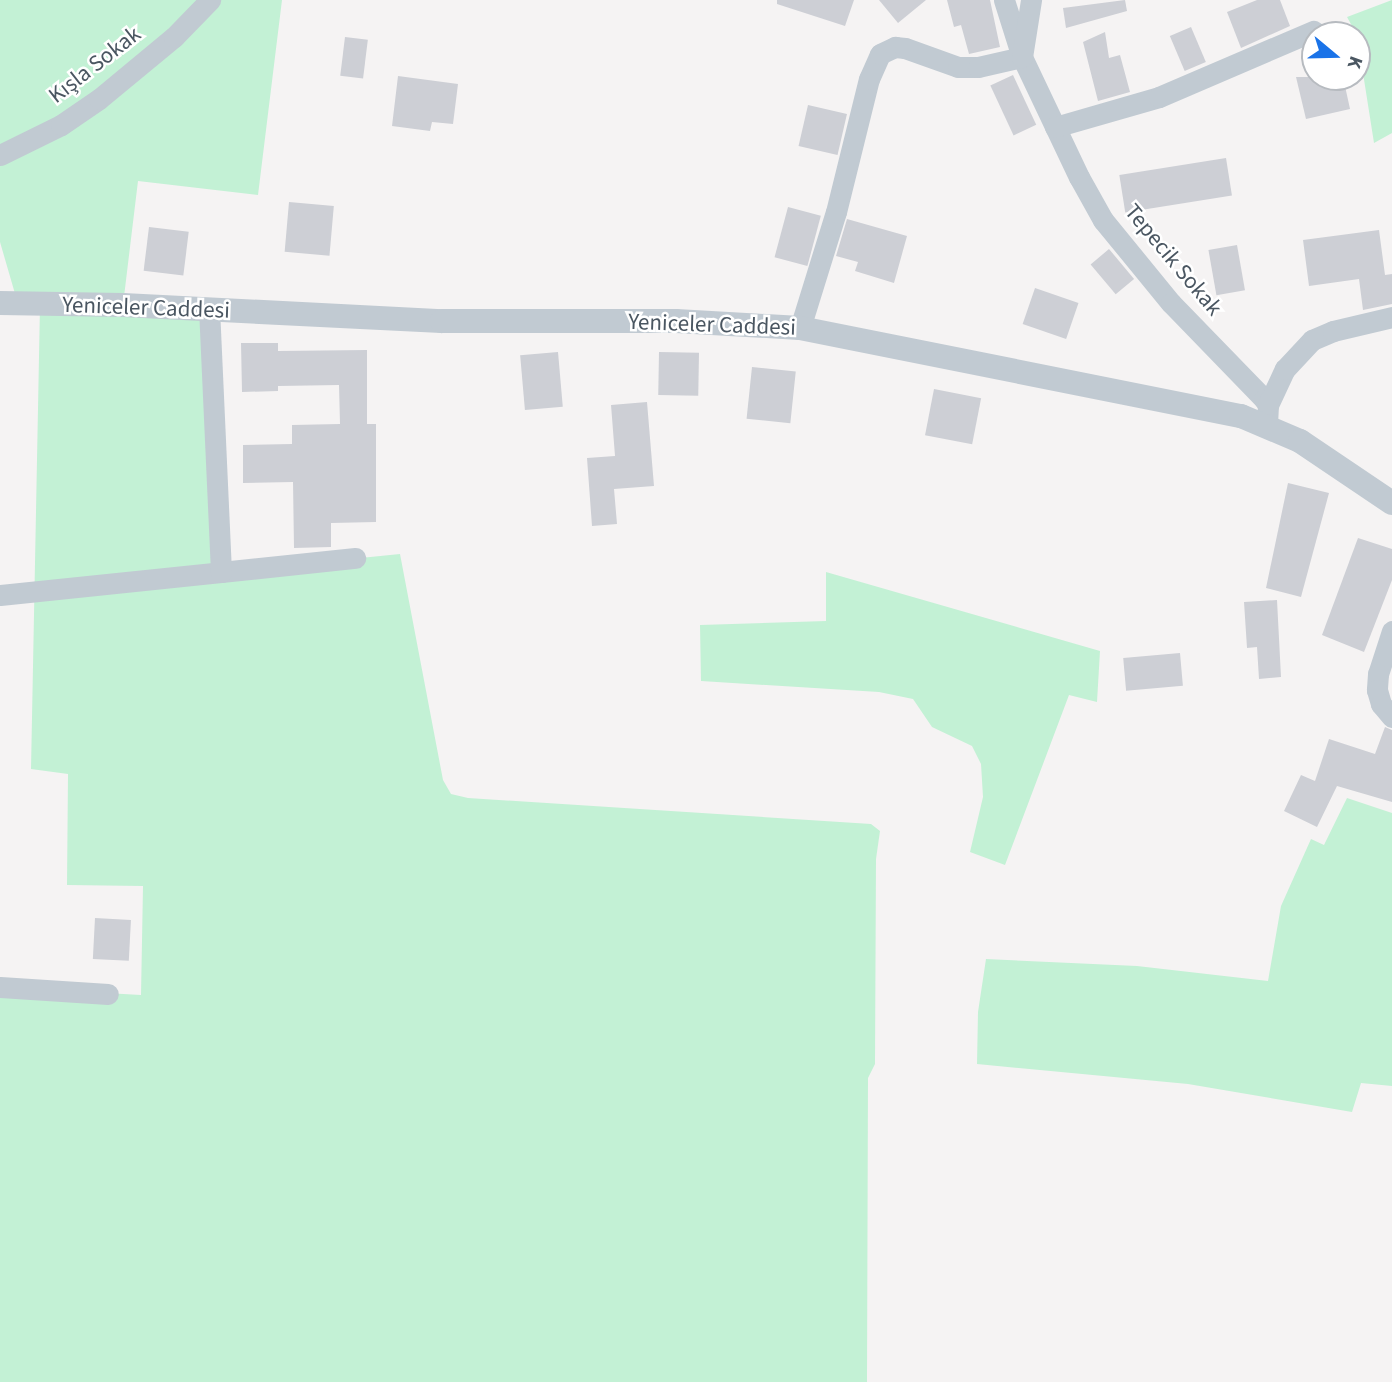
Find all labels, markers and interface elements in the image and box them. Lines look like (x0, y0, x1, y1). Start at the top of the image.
street label: Kışla Sokak (43, 20, 147, 110)
north arrow (1301, 21, 1371, 91)
text: K (1340, 52, 1369, 72)
street label: Tepecik Sokak (1118, 199, 1228, 321)
street label: Yeniceler Caddesi (62, 291, 230, 325)
street label: Yeniceler Caddesi (628, 308, 796, 342)

